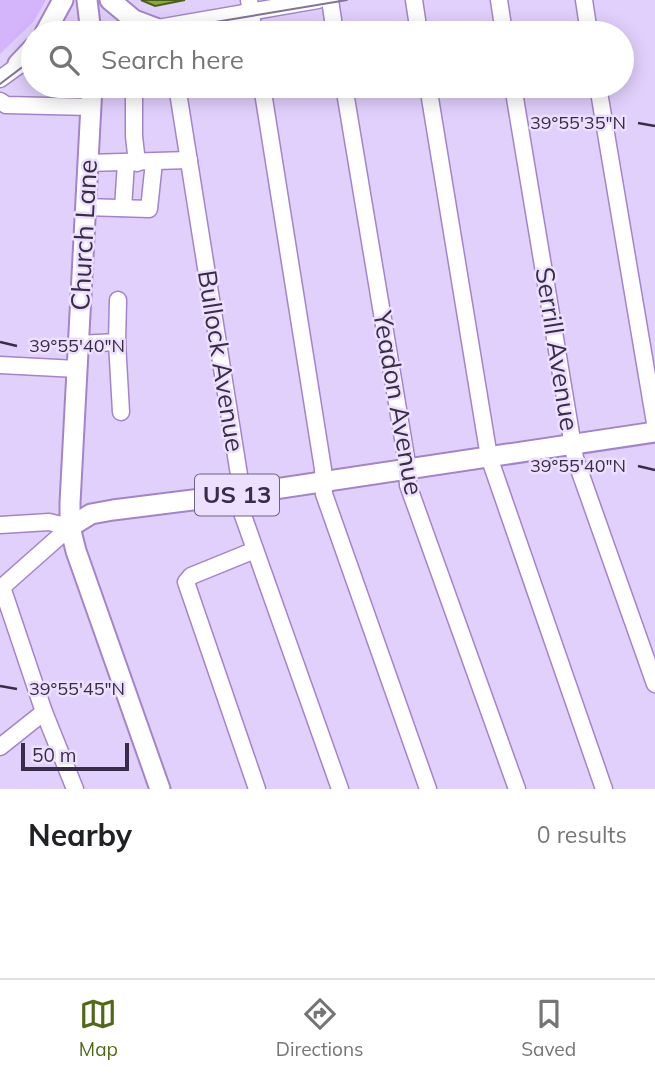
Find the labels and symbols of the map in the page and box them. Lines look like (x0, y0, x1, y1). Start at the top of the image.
text: 39°55'35"N (530, 111, 626, 134)
street label: Church Lane (63, 159, 104, 311)
street label: Serrill Avenue (528, 265, 587, 433)
street label: Bullock Avenue (191, 268, 252, 454)
street label: Yeadon Avenue (366, 307, 431, 498)
text: 39°55'40"N (29, 334, 125, 357)
text: 39°55'40"N (530, 454, 626, 477)
road number: US 13 (195, 474, 279, 516)
text: 39°55'45"N (29, 677, 125, 700)
scale bar (21, 740, 130, 772)

